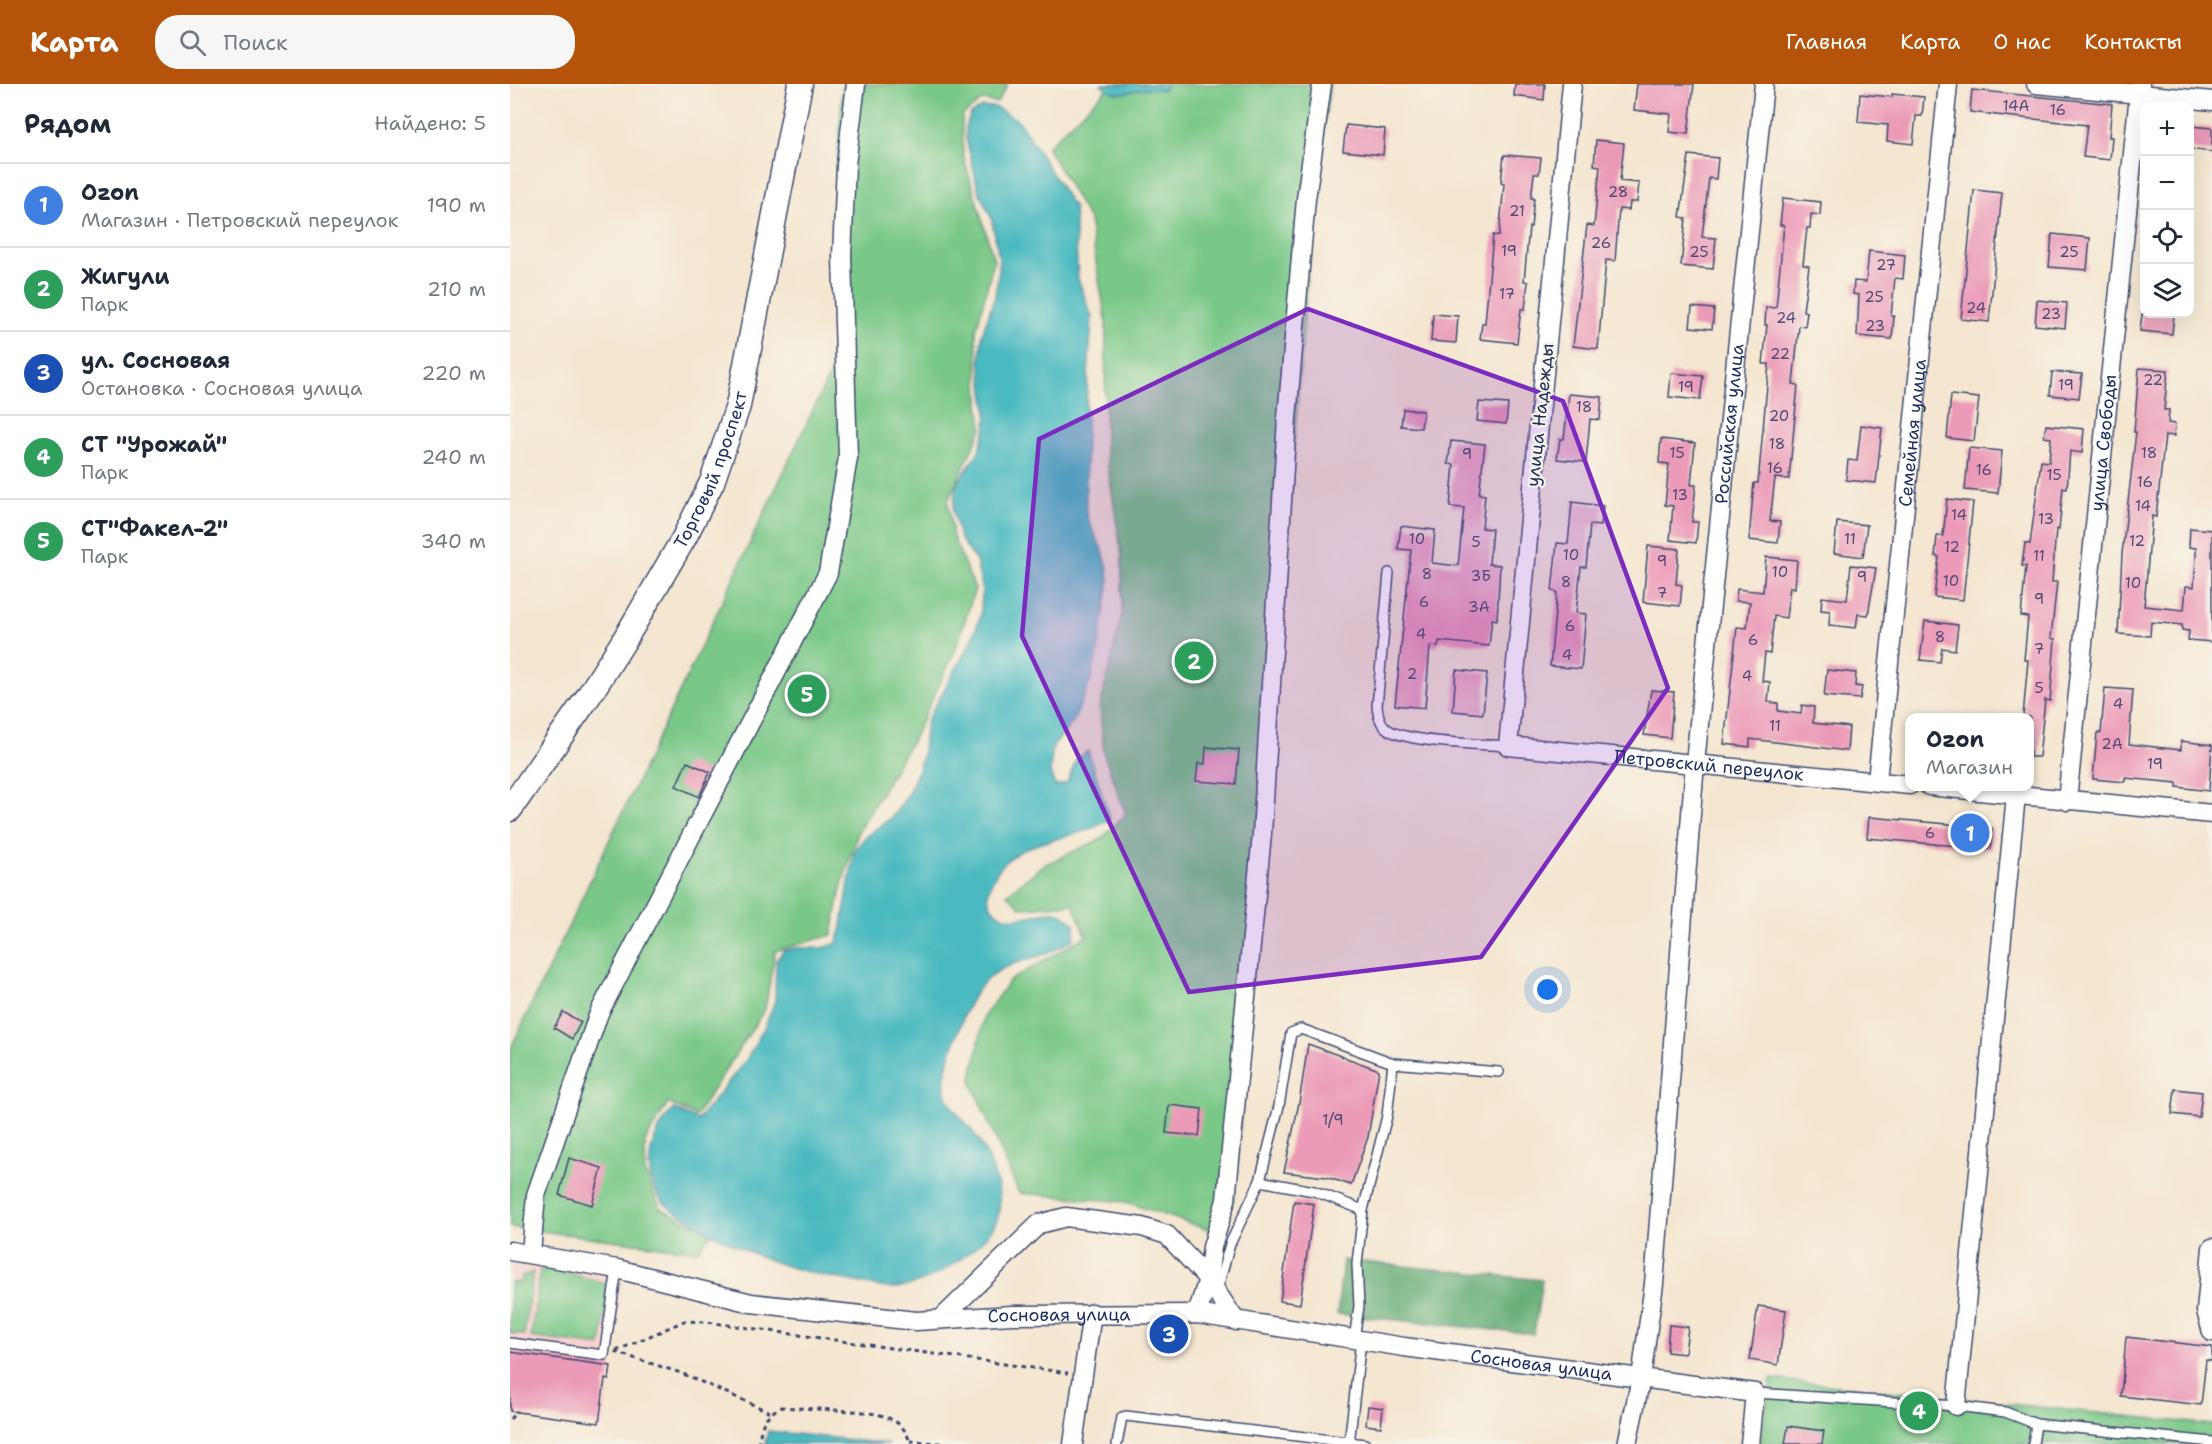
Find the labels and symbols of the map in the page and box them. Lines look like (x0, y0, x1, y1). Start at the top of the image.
house number: 14А (2003, 96, 2030, 116)
house number: 16 (2050, 100, 2066, 120)
house number: 28 (1608, 182, 1628, 202)
house number: 21 (1509, 201, 1525, 221)
house number: 26 (1591, 233, 1611, 253)
house number: 19 (1501, 241, 1517, 261)
house number: 25 (1689, 242, 1709, 262)
house number: 25 (2059, 242, 2079, 262)
house number: 27 (1876, 255, 1896, 275)
house number: 17 (1499, 284, 1515, 304)
house number: 25 (1864, 287, 1884, 307)
house number: 24 (1966, 298, 1986, 318)
house number: 23 (2041, 304, 2061, 324)
house number: 24 (1776, 308, 1796, 328)
house number: 23 (1865, 316, 1885, 336)
street label: улица Надежды (1521, 342, 1559, 488)
street label: Российская улица (1709, 342, 1750, 505)
house number: 22 (1770, 344, 1790, 364)
street label: Семейная улица (1893, 358, 1932, 508)
house number: 22 (2143, 370, 2163, 390)
street label: улица Свободы (2085, 373, 2122, 512)
house number: 19 (2058, 375, 2074, 395)
house number: 19 (1678, 377, 1694, 397)
street label: Торговый проспект (668, 388, 753, 553)
house number: 18 (1576, 397, 1592, 417)
house number: 20 (1769, 406, 1789, 426)
house number: 18 (1769, 434, 1785, 454)
house number: 15 (1669, 443, 1685, 463)
house number: 18 (2141, 443, 2157, 463)
house number: 9 (1462, 444, 1472, 464)
house number: 16 (1767, 458, 1783, 478)
house number: 16 (1976, 460, 1992, 480)
house number: 15 (2046, 465, 2062, 485)
house number: 16 (2137, 472, 2153, 492)
house number: 13 (1672, 485, 1688, 505)
house number: 14 (2135, 496, 2151, 516)
house number: 14 (1951, 505, 1967, 525)
house number: 13 (2038, 509, 2054, 529)
house number: 10 (1409, 529, 1425, 549)
house number: 11 (1844, 529, 1856, 549)
house number: 12 (2129, 531, 2145, 551)
house number: 5 (1471, 532, 1481, 552)
house number: 12 (1944, 537, 1960, 557)
house number: 10 (1563, 545, 1579, 565)
house number: 11 (2033, 546, 2045, 566)
house number: 9 (1657, 551, 1667, 571)
house number: 10 (1772, 562, 1788, 582)
house number: 8 (1422, 564, 1432, 584)
house number: 3Б (1471, 566, 1491, 586)
house number: 9 (1857, 567, 1867, 587)
house number: 10 (1943, 571, 1959, 591)
house number: 8 (1561, 572, 1571, 592)
house number: 10 (2125, 573, 2141, 593)
house number: 7 (1657, 583, 1667, 603)
house number: 9 (2034, 589, 2044, 609)
house number: 6 (1419, 592, 1429, 612)
house number: 3А (1468, 597, 1490, 617)
house number: 6 (1565, 616, 1575, 636)
house number: 4 (1416, 624, 1426, 644)
house number: 8 (1935, 627, 1945, 647)
house number: 6 (1748, 630, 1758, 650)
pin: 2 (1174, 638, 1214, 684)
house number: 7 (2034, 639, 2044, 659)
house number: 4 (1562, 645, 1572, 665)
house number: 2 (1407, 664, 1417, 684)
house number: 4 (1742, 666, 1752, 686)
pin: 5 (788, 672, 826, 716)
house number: 5 (2034, 678, 2044, 698)
house number: 4 (2113, 694, 2123, 714)
house number: 11 (1769, 716, 1781, 736)
house number: 2А (2101, 734, 2123, 754)
street label: Петровский переулок (1613, 744, 1805, 787)
house number: 19 (2147, 754, 2163, 774)
pin: 1 (1950, 810, 1990, 855)
house number: 6 (1925, 823, 1935, 843)
your location (1533, 975, 1562, 1004)
house number: 1/9 (1322, 1110, 1344, 1130)
street label: Сосновая улица (987, 1302, 1131, 1328)
pin: 3 (1150, 1312, 1188, 1356)
street label: Сосновая улица (1469, 1344, 1614, 1386)
pin: 4 (1900, 1388, 1938, 1434)

